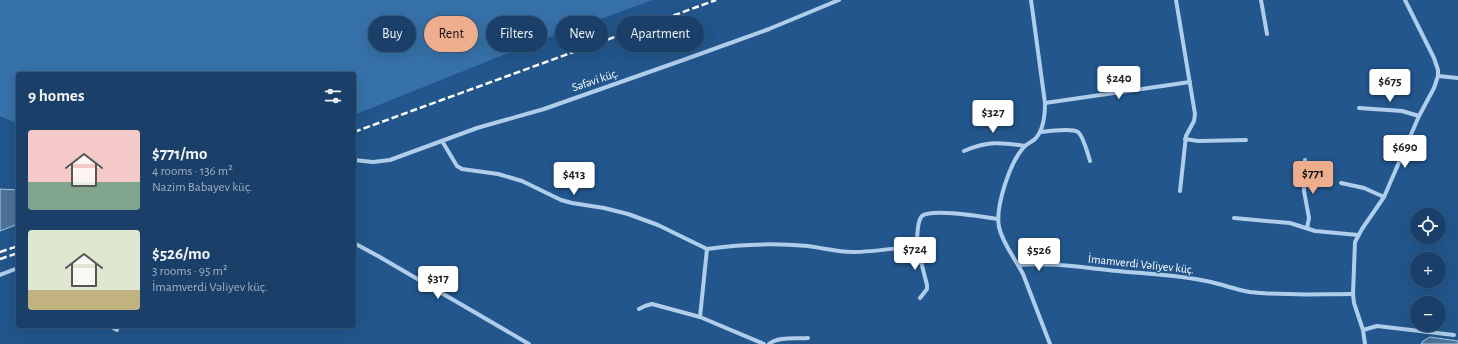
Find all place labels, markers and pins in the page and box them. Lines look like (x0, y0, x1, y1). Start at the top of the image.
pin: $240 (1095, 66, 1143, 100)
pin: $675 (1366, 69, 1414, 103)
pin: $327 (969, 100, 1017, 134)
pin: $690 (1381, 135, 1429, 169)
pin: $771 (1289, 161, 1337, 195)
pin: $413 (550, 162, 598, 196)
pin: $724 (891, 237, 939, 271)
pin: $526 (1015, 238, 1063, 272)
pin: $317 (414, 266, 462, 300)

